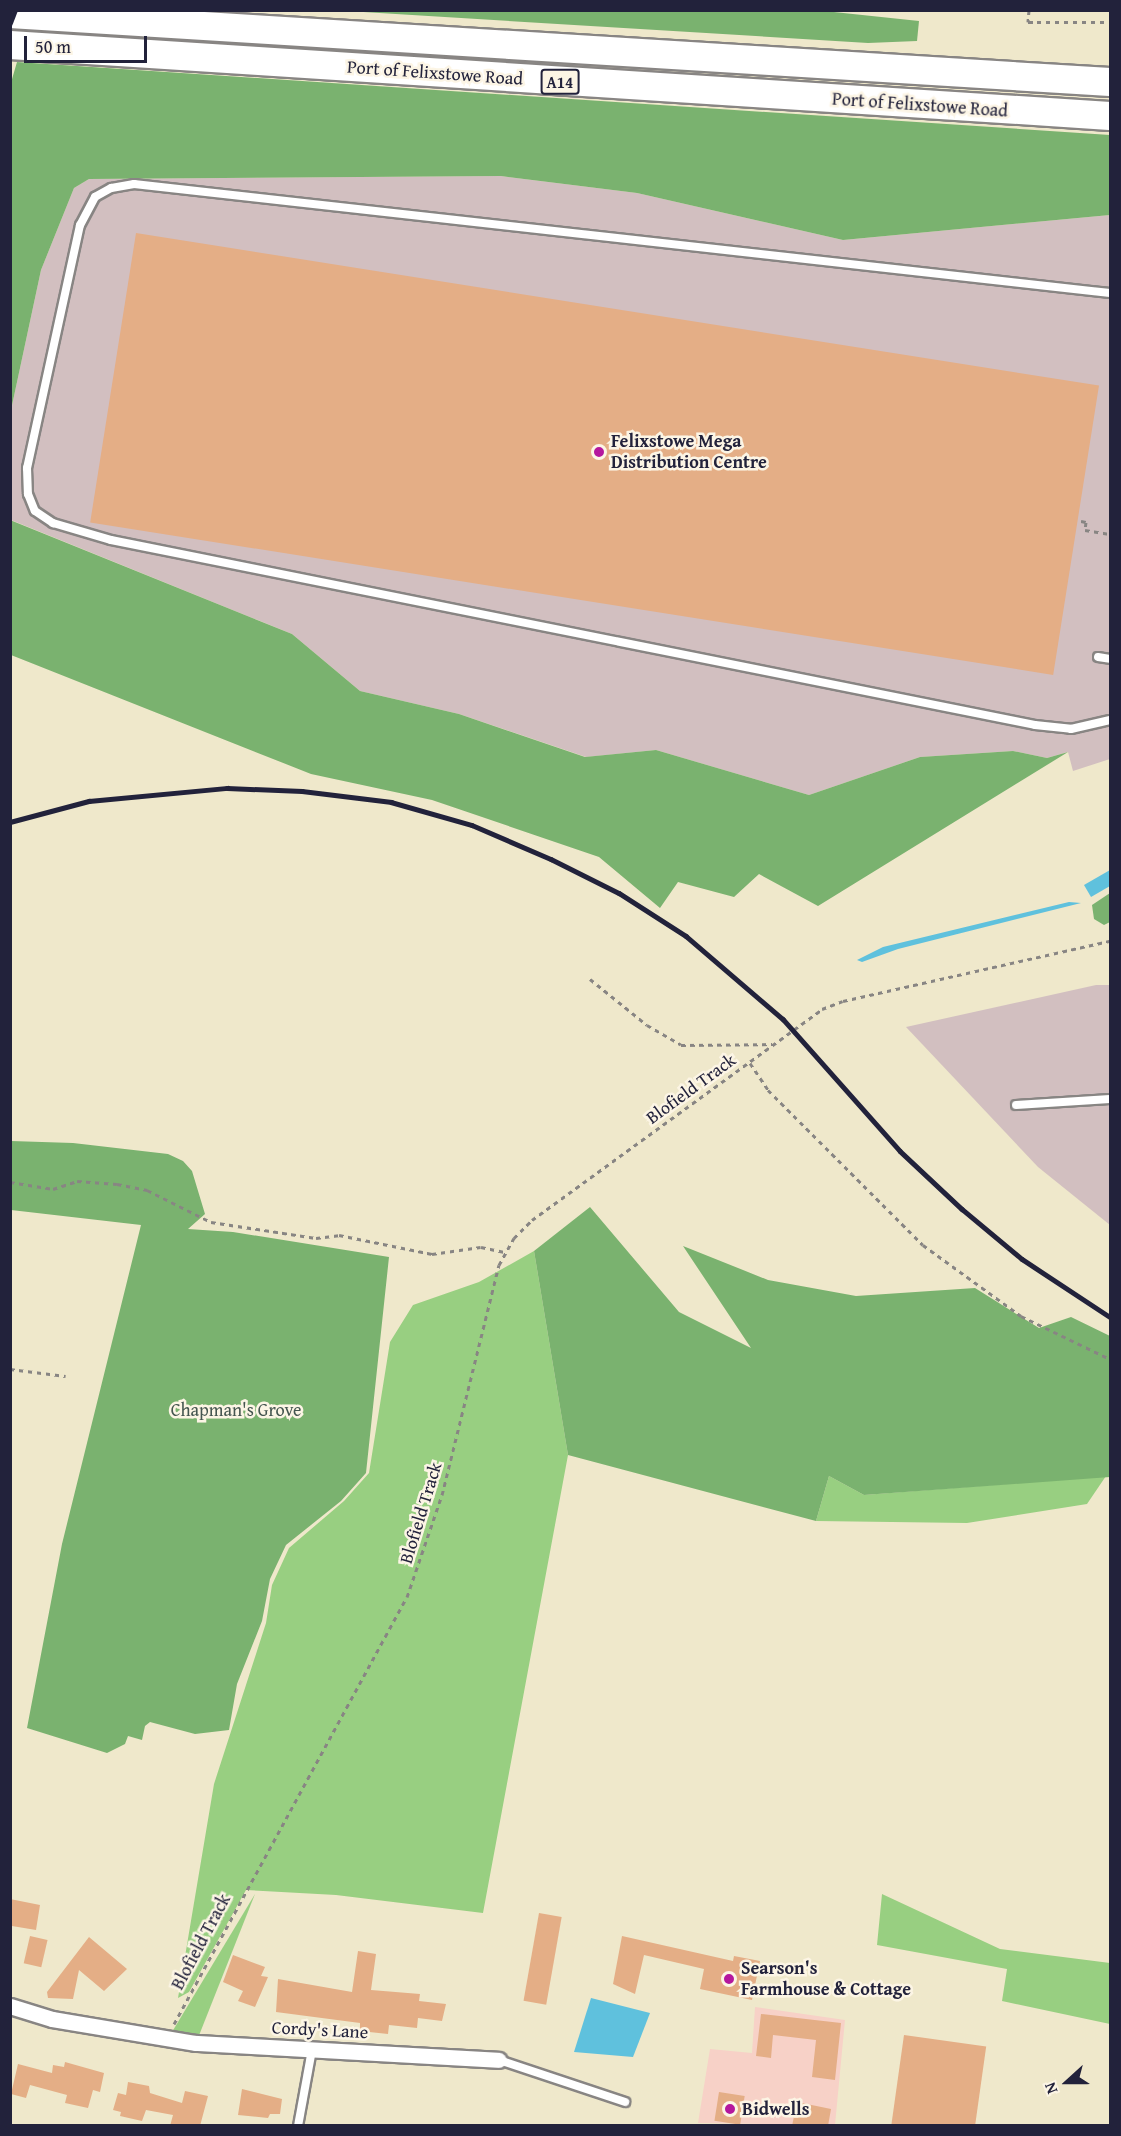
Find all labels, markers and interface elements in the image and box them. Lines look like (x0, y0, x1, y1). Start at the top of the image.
scale bar (27, 24, 150, 62)
text: 50 m (35, 33, 71, 60)
street label: Port of Felixstowe Road (346, 56, 524, 90)
road number: A14 (540, 69, 580, 95)
street label: Port of Felixstowe Road (831, 88, 1009, 122)
place label: Felixstowe Mega Distribution Centre (611, 431, 767, 474)
marker: Felixstowe Mega Distribution Centre (592, 445, 606, 459)
street label: Blofield Track (642, 1049, 740, 1129)
park label: Chapman's Grove (171, 1399, 301, 1421)
street label: Blofield Track (395, 1460, 447, 1566)
street label: Blofield Track (167, 1891, 235, 1993)
place label: Searson's Farmhouse & Cottage (741, 1958, 911, 2000)
marker: Searson's Farmhouse & Cottage (722, 1972, 736, 1986)
street label: Cordy's Lane (271, 2017, 369, 2043)
north arrow (1037, 2052, 1097, 2112)
text: N (1037, 2079, 1063, 2098)
place label: Bidwells (742, 2098, 809, 2120)
marker: Bidwells (723, 2102, 737, 2116)

